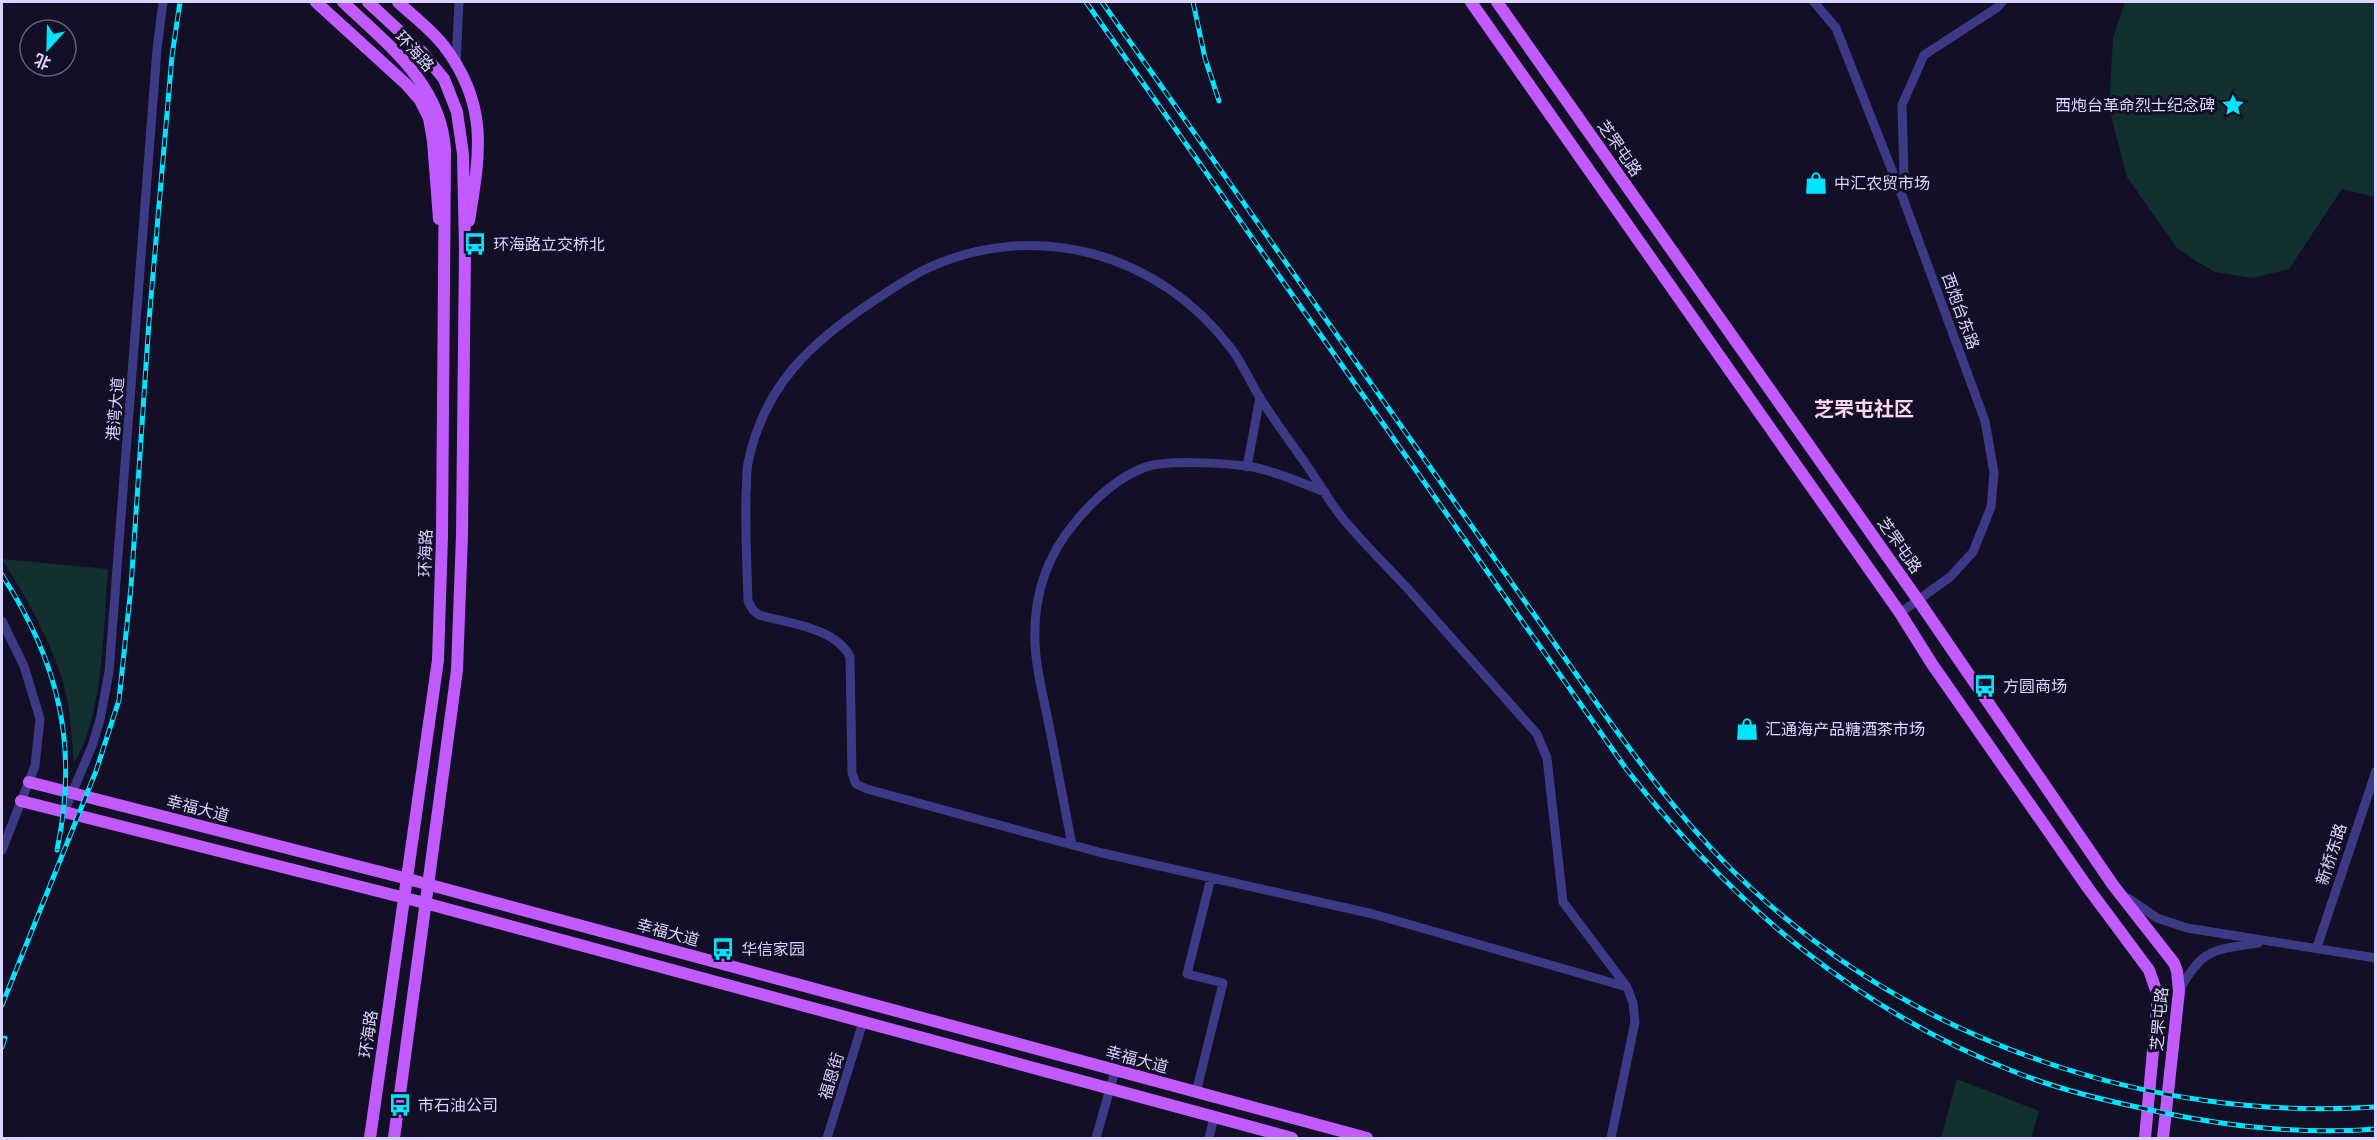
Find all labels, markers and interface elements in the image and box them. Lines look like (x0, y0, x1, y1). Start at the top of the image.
north arrow (18, 18, 78, 78)
street label: 环海路 (392, 28, 437, 75)
text: 北 (32, 51, 53, 72)
place icon: 西炮台革命烈士纪念碑 (2220, 92, 2246, 118)
place label: 西炮台革命烈士纪念碑 (2055, 97, 2215, 114)
street label: 芝罘屯路 (1594, 117, 1645, 179)
shop icon: 中汇农贸市场 (1803, 170, 1829, 196)
place label: 中汇农贸市场 (1834, 175, 1930, 192)
bus stop icon: 环海路立交桥北 (462, 231, 488, 257)
place label: 环海路立交桥北 (493, 236, 605, 253)
street label: 西炮台东路 (1939, 271, 1982, 352)
street label: 港湾大道 (104, 376, 127, 442)
district label: 芝罘屯社区 (1814, 398, 1914, 420)
street label: 芝罘屯路 (1874, 514, 1925, 576)
street label: 环海路 (416, 529, 435, 577)
bus stop icon: 方圆商场 (1972, 673, 1998, 699)
place label: 方圆商场 (2003, 678, 2067, 695)
shop icon: 汇通海产品糖酒茶市场 (1734, 716, 1760, 742)
place label: 汇通海产品糖酒茶市场 (1765, 721, 1925, 738)
street label: 幸福大道 (165, 792, 231, 824)
street label: 新桥东路 (2314, 821, 2349, 887)
street label: 幸福大道 (635, 916, 701, 949)
bus stop icon: 华信家园 (710, 936, 736, 962)
place label: 华信家园 (741, 941, 805, 958)
street label: 芝罘屯路 (2148, 986, 2171, 1052)
street label: 环海路 (357, 1009, 380, 1059)
street label: 幸福大道 (1104, 1043, 1170, 1076)
street label: 福恩街 (816, 1051, 847, 1102)
bus stop icon: 市石油公司 (387, 1092, 413, 1118)
place label: 市石油公司 (418, 1097, 498, 1114)

